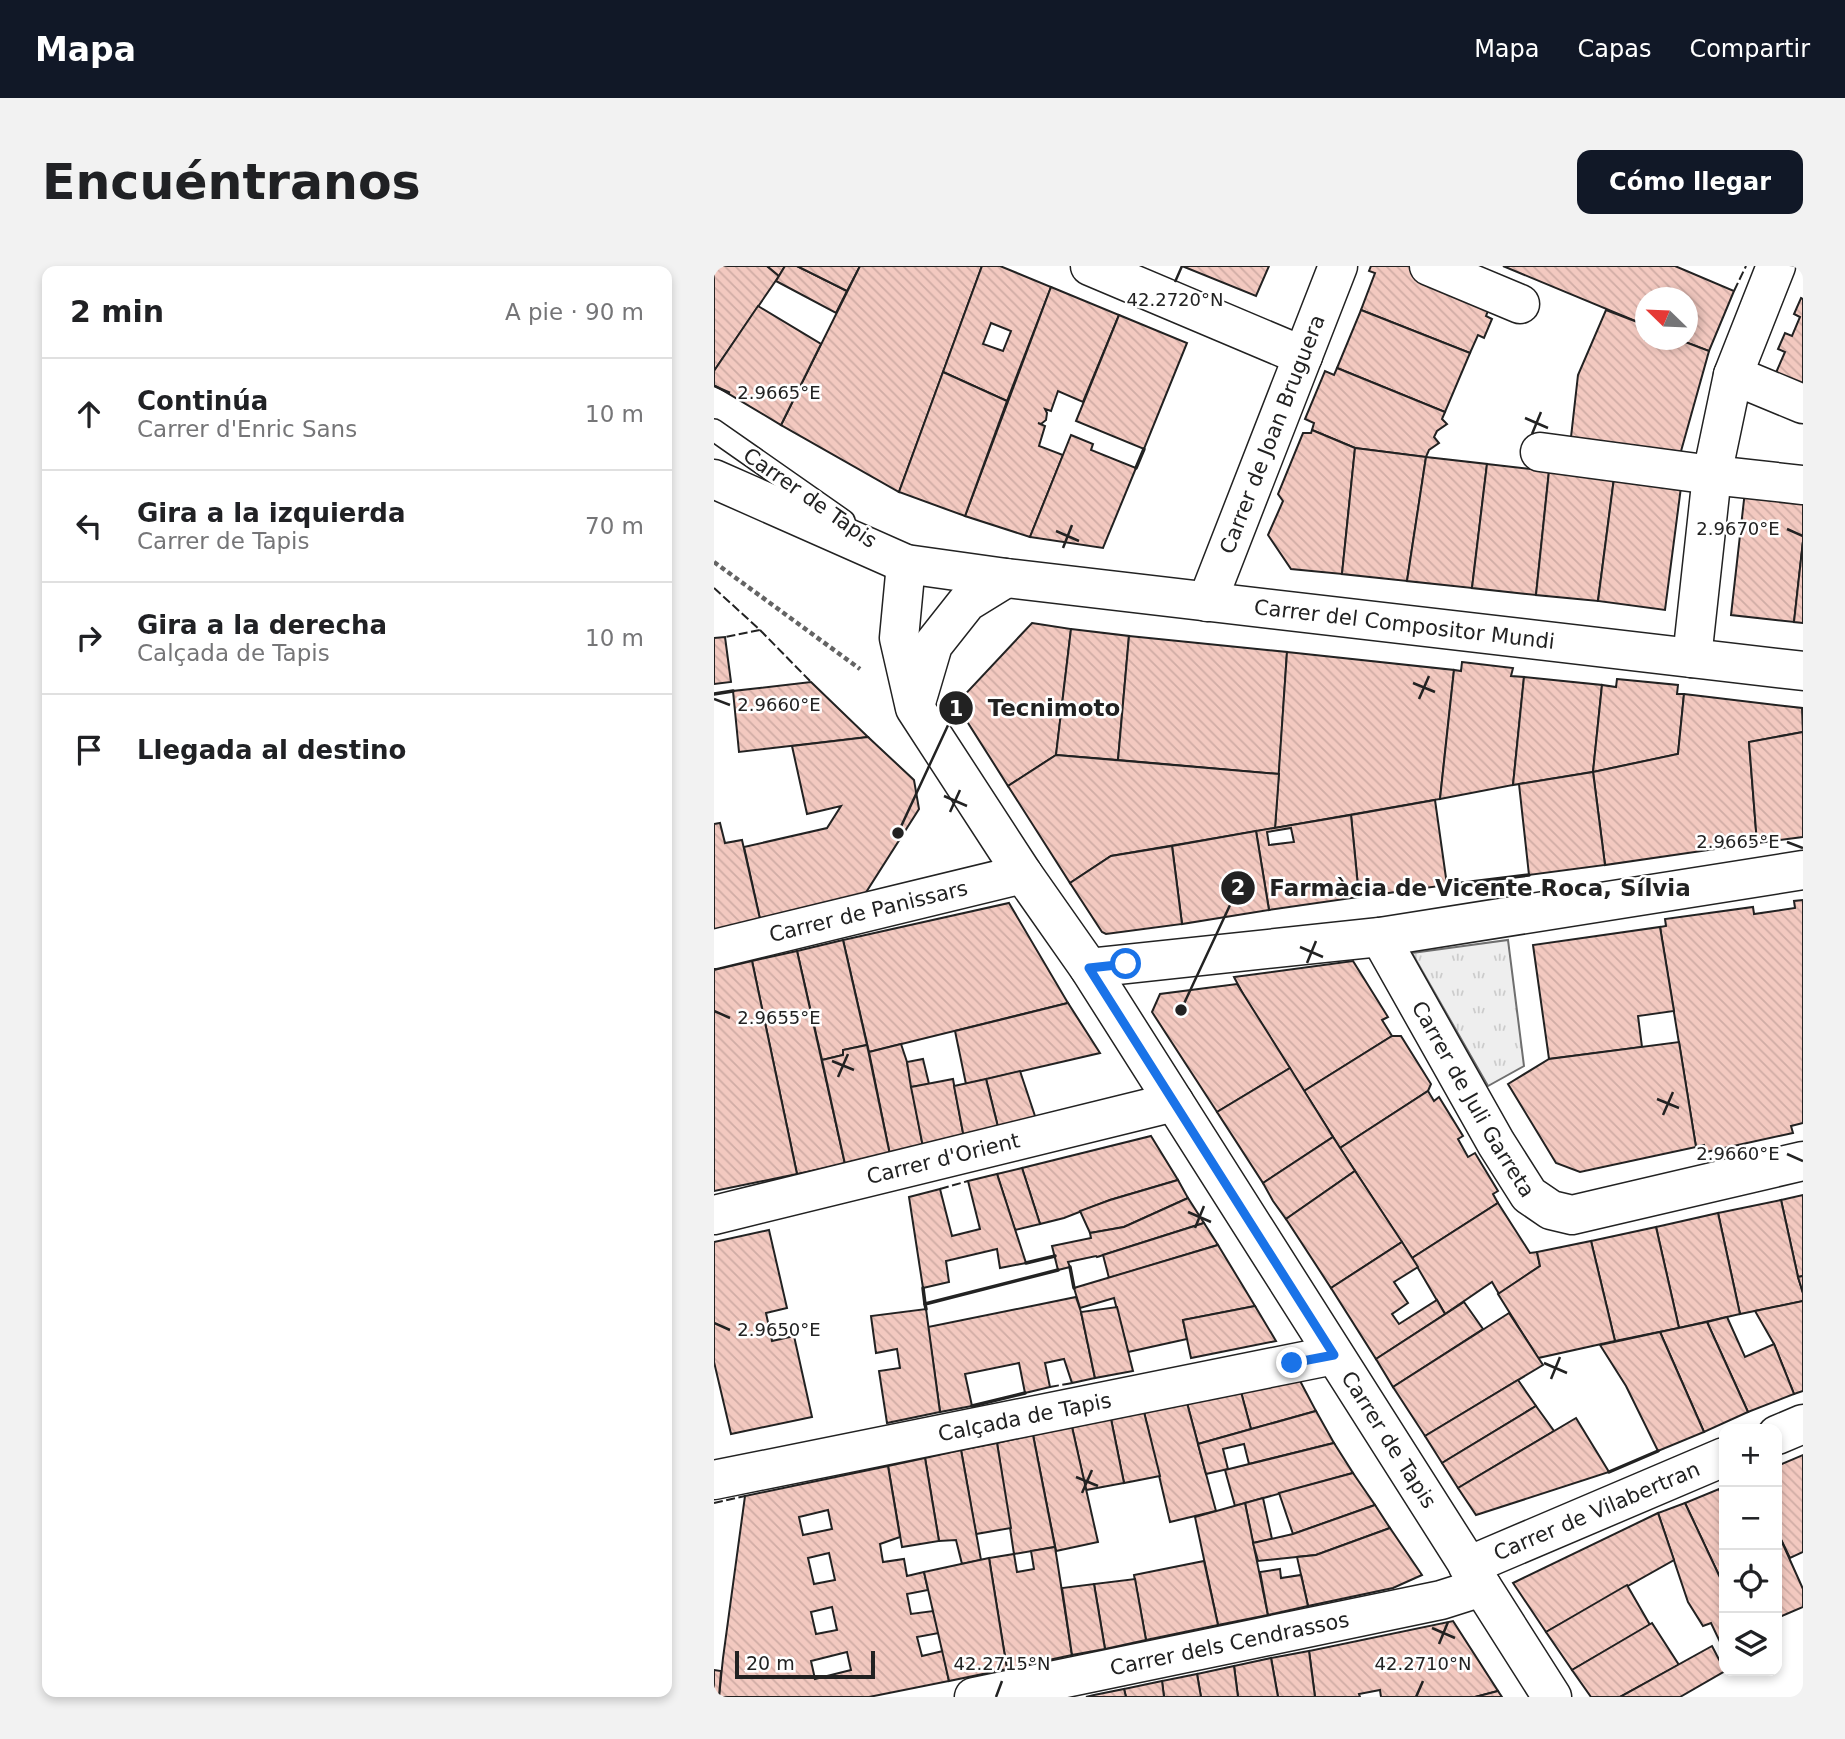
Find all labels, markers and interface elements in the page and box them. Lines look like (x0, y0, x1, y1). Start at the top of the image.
text: Mapa (35, 30, 136, 69)
text: Mapa (1474, 35, 1540, 63)
text: Capas (1578, 35, 1651, 63)
text: Compartir (1689, 35, 1810, 63)
button: Cómo llegar (1577, 150, 1803, 214)
text: Encuéntranos (42, 154, 421, 211)
north arrow (1635, 287, 1698, 350)
text: 42.2720°N (1127, 289, 1223, 310)
text: 2 min (70, 294, 164, 329)
text: A pie · 90 m (505, 299, 644, 325)
street label: Carrer de Joan Bruguera (1215, 311, 1330, 557)
text: 2.9665°E (737, 382, 821, 403)
text: Continúa (137, 386, 268, 416)
icon: ahead (70, 395, 108, 433)
text: 10 m (585, 401, 644, 427)
text: Carrer d'Enric Sans (137, 416, 357, 442)
street label: Carrer de Tapis (739, 443, 881, 553)
text: Gira a la izquierda (137, 498, 405, 528)
icon: left (70, 507, 108, 545)
text: 70 m (585, 513, 644, 539)
text: 2.9670°E (1696, 518, 1780, 539)
text: Carrer de Tapis (137, 528, 309, 554)
street label: Carrer del Compositor Mundi (1253, 595, 1556, 654)
text: Gira a la derecha (137, 610, 387, 640)
icon: right (70, 619, 108, 657)
text: 10 m (585, 625, 644, 651)
text: Calçada de Tapis (137, 640, 330, 666)
callout: Tecnimoto (939, 686, 1134, 730)
text: 2.9660°E (737, 694, 821, 715)
text: Tecnimoto (988, 695, 1120, 721)
text: 1 (949, 697, 963, 721)
icon: arrive (70, 731, 108, 769)
text: Llegada al destino (137, 735, 406, 765)
text: 2.9665°E (1696, 831, 1780, 852)
callout: Farmàcia de Vicente Roca, Sílvia (1220, 866, 1705, 910)
text: Farmàcia de Vicente Roca, Sílvia (1269, 875, 1691, 901)
street label: Carrer de Panissars (767, 876, 970, 947)
text: 2 (1231, 876, 1245, 900)
route start (1110, 948, 1141, 979)
street label: Carrer de Juli Garreta (1407, 997, 1539, 1202)
text: 2.9655°E (737, 1007, 821, 1028)
street label: Carrer d'Orient (864, 1128, 1022, 1189)
text: 2.9660°E (1696, 1143, 1780, 1164)
text: 2.9650°E (737, 1319, 821, 1340)
route end (1276, 1347, 1307, 1378)
street label: Carrer de Tapis (1336, 1367, 1441, 1513)
street label: Calçada de Tapis (936, 1388, 1113, 1447)
map controls (1719, 1424, 1782, 1676)
button: + (1719, 1424, 1782, 1487)
street label: Carrer de Vilabertran (1490, 1457, 1703, 1566)
button: − (1719, 1487, 1782, 1550)
button: locate (1719, 1550, 1782, 1613)
street label: Carrer dels Cendrassos (1108, 1607, 1351, 1680)
button: layers (1719, 1613, 1782, 1676)
scale bar (735, 1648, 875, 1680)
text: 20 m (746, 1652, 795, 1674)
text: 42.2715°N (954, 1653, 1050, 1674)
text: 42.2710°N (1375, 1653, 1471, 1674)

